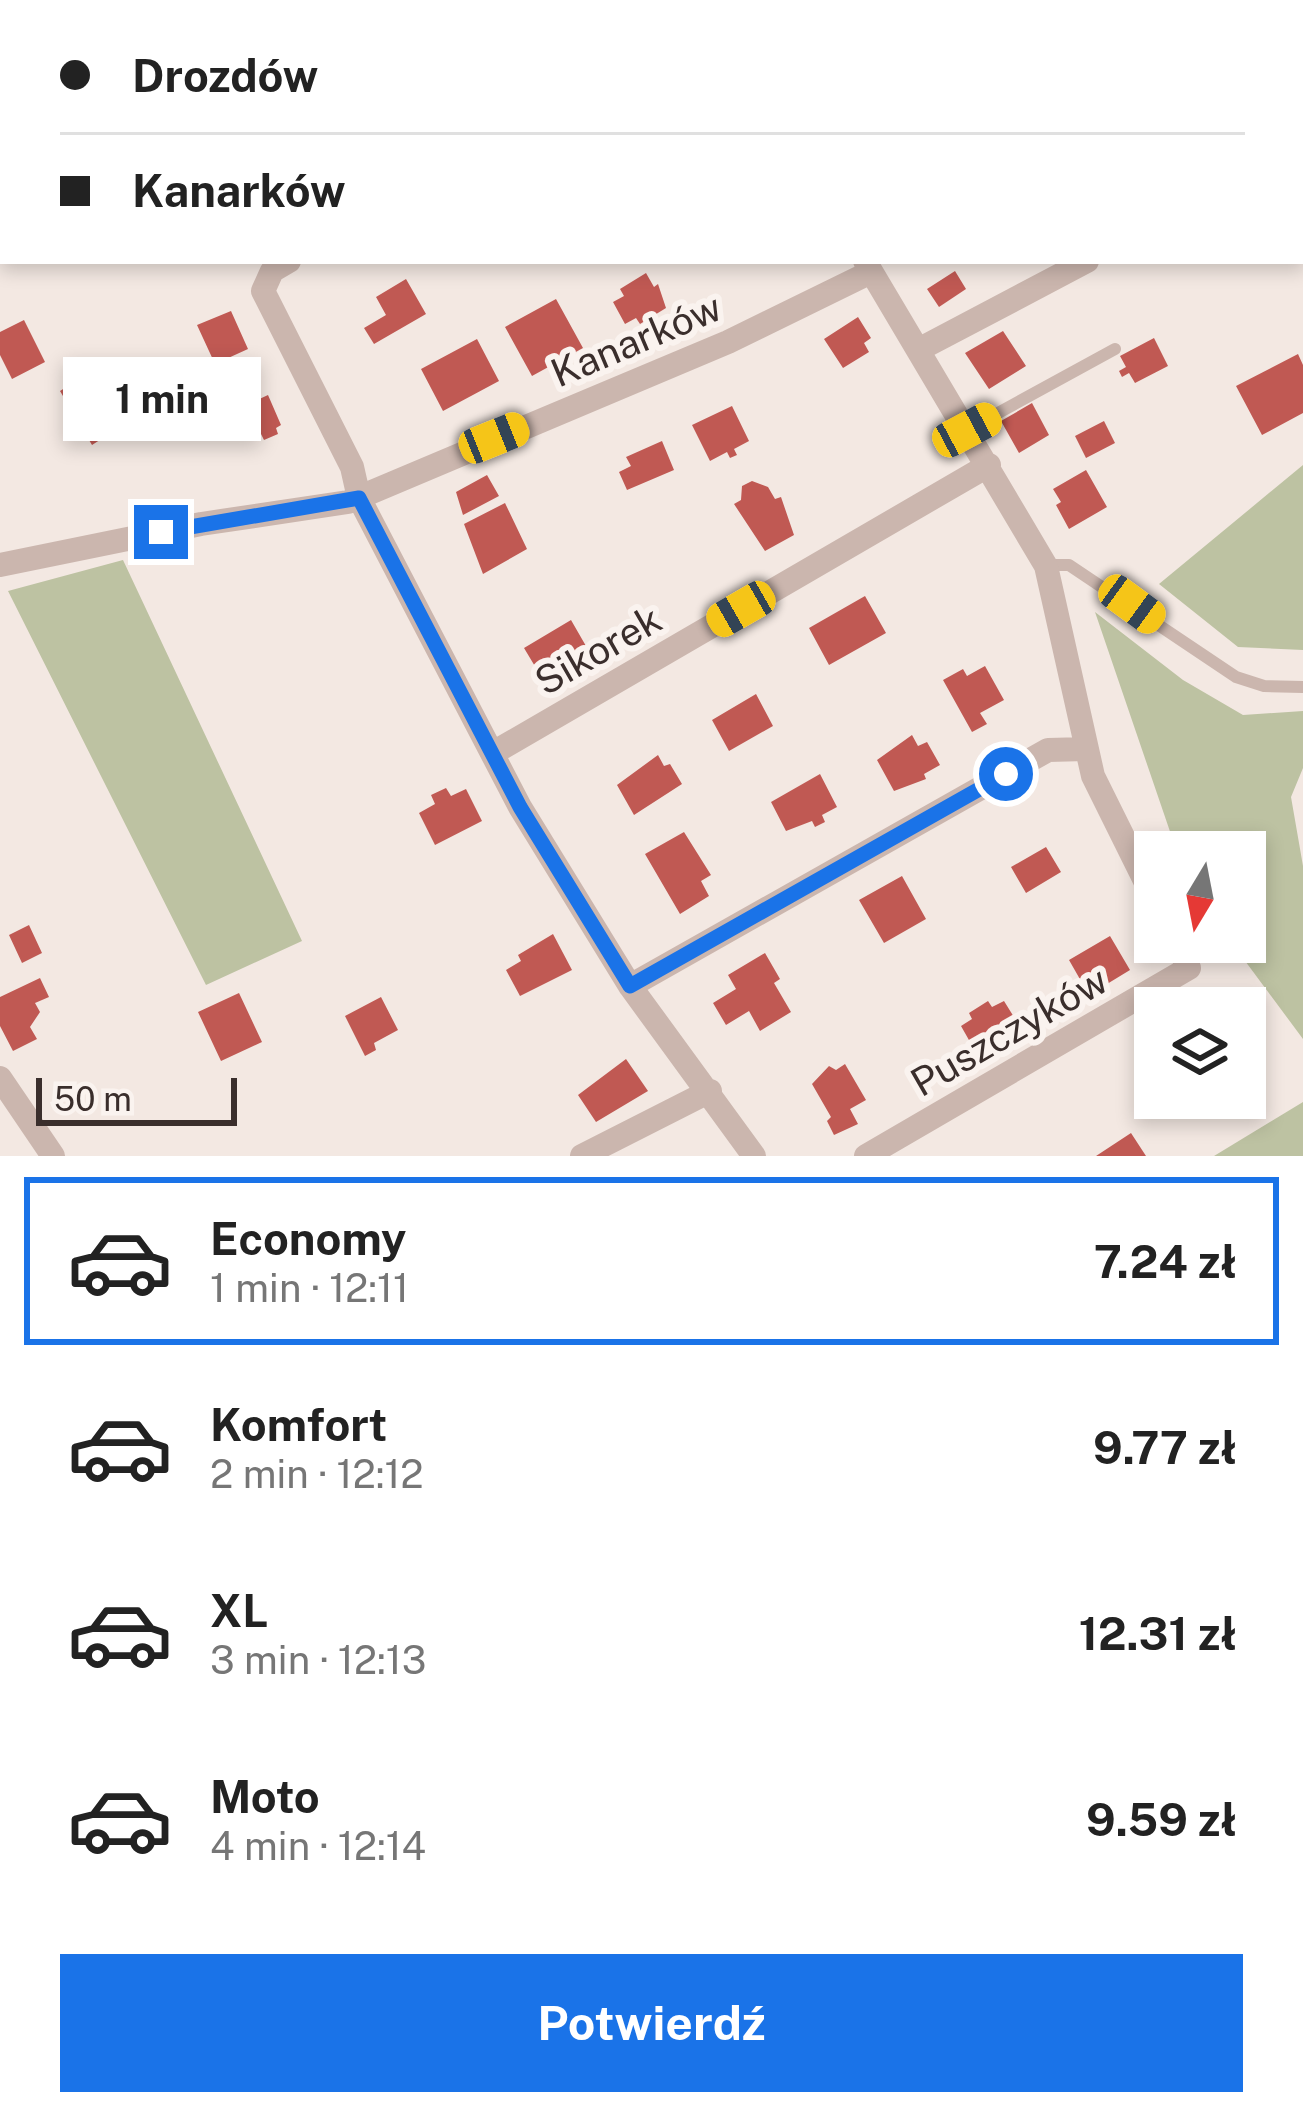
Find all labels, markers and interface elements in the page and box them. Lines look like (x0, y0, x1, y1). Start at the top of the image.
text: Drozdów (132, 49, 318, 102)
text: Kanarków (132, 164, 345, 217)
street label: Kanarków (544, 284, 728, 396)
callout: 1 min (62, 358, 260, 442)
text: 1 min (115, 376, 209, 422)
car (927, 397, 1007, 463)
car (454, 408, 534, 468)
route end (134, 505, 188, 559)
car (1092, 568, 1172, 640)
car (701, 575, 781, 643)
street label: Sikorek (527, 596, 669, 704)
route start (979, 747, 1033, 801)
north arrow (1134, 831, 1266, 963)
map controls (1134, 831, 1266, 1119)
street label: Puszczyków (903, 956, 1115, 1106)
button: layers (1134, 987, 1266, 1119)
scale bar (36, 1072, 237, 1125)
text: 50 m (54, 1080, 132, 1118)
icon: car (66, 1207, 174, 1315)
text: Economy (210, 1212, 406, 1265)
text: 7.24 zł (1094, 1235, 1237, 1288)
text: 1 min · 12:11 (210, 1265, 409, 1311)
icon: car (66, 1393, 174, 1501)
text: Komfort (210, 1398, 387, 1451)
text: 9.77 zł (1093, 1421, 1237, 1474)
text: 2 min · 12:12 (210, 1451, 424, 1497)
icon: car (66, 1579, 174, 1687)
text: XL (210, 1584, 268, 1637)
text: 12.31 zł (1079, 1607, 1237, 1660)
text: 3 min · 12:13 (210, 1637, 426, 1683)
icon: car (66, 1765, 174, 1873)
text: Moto (210, 1770, 320, 1823)
text: 9.59 zł (1086, 1793, 1237, 1846)
text: 4 min · 12:14 (210, 1823, 426, 1869)
button: Potwierdź (60, 1954, 1243, 2092)

